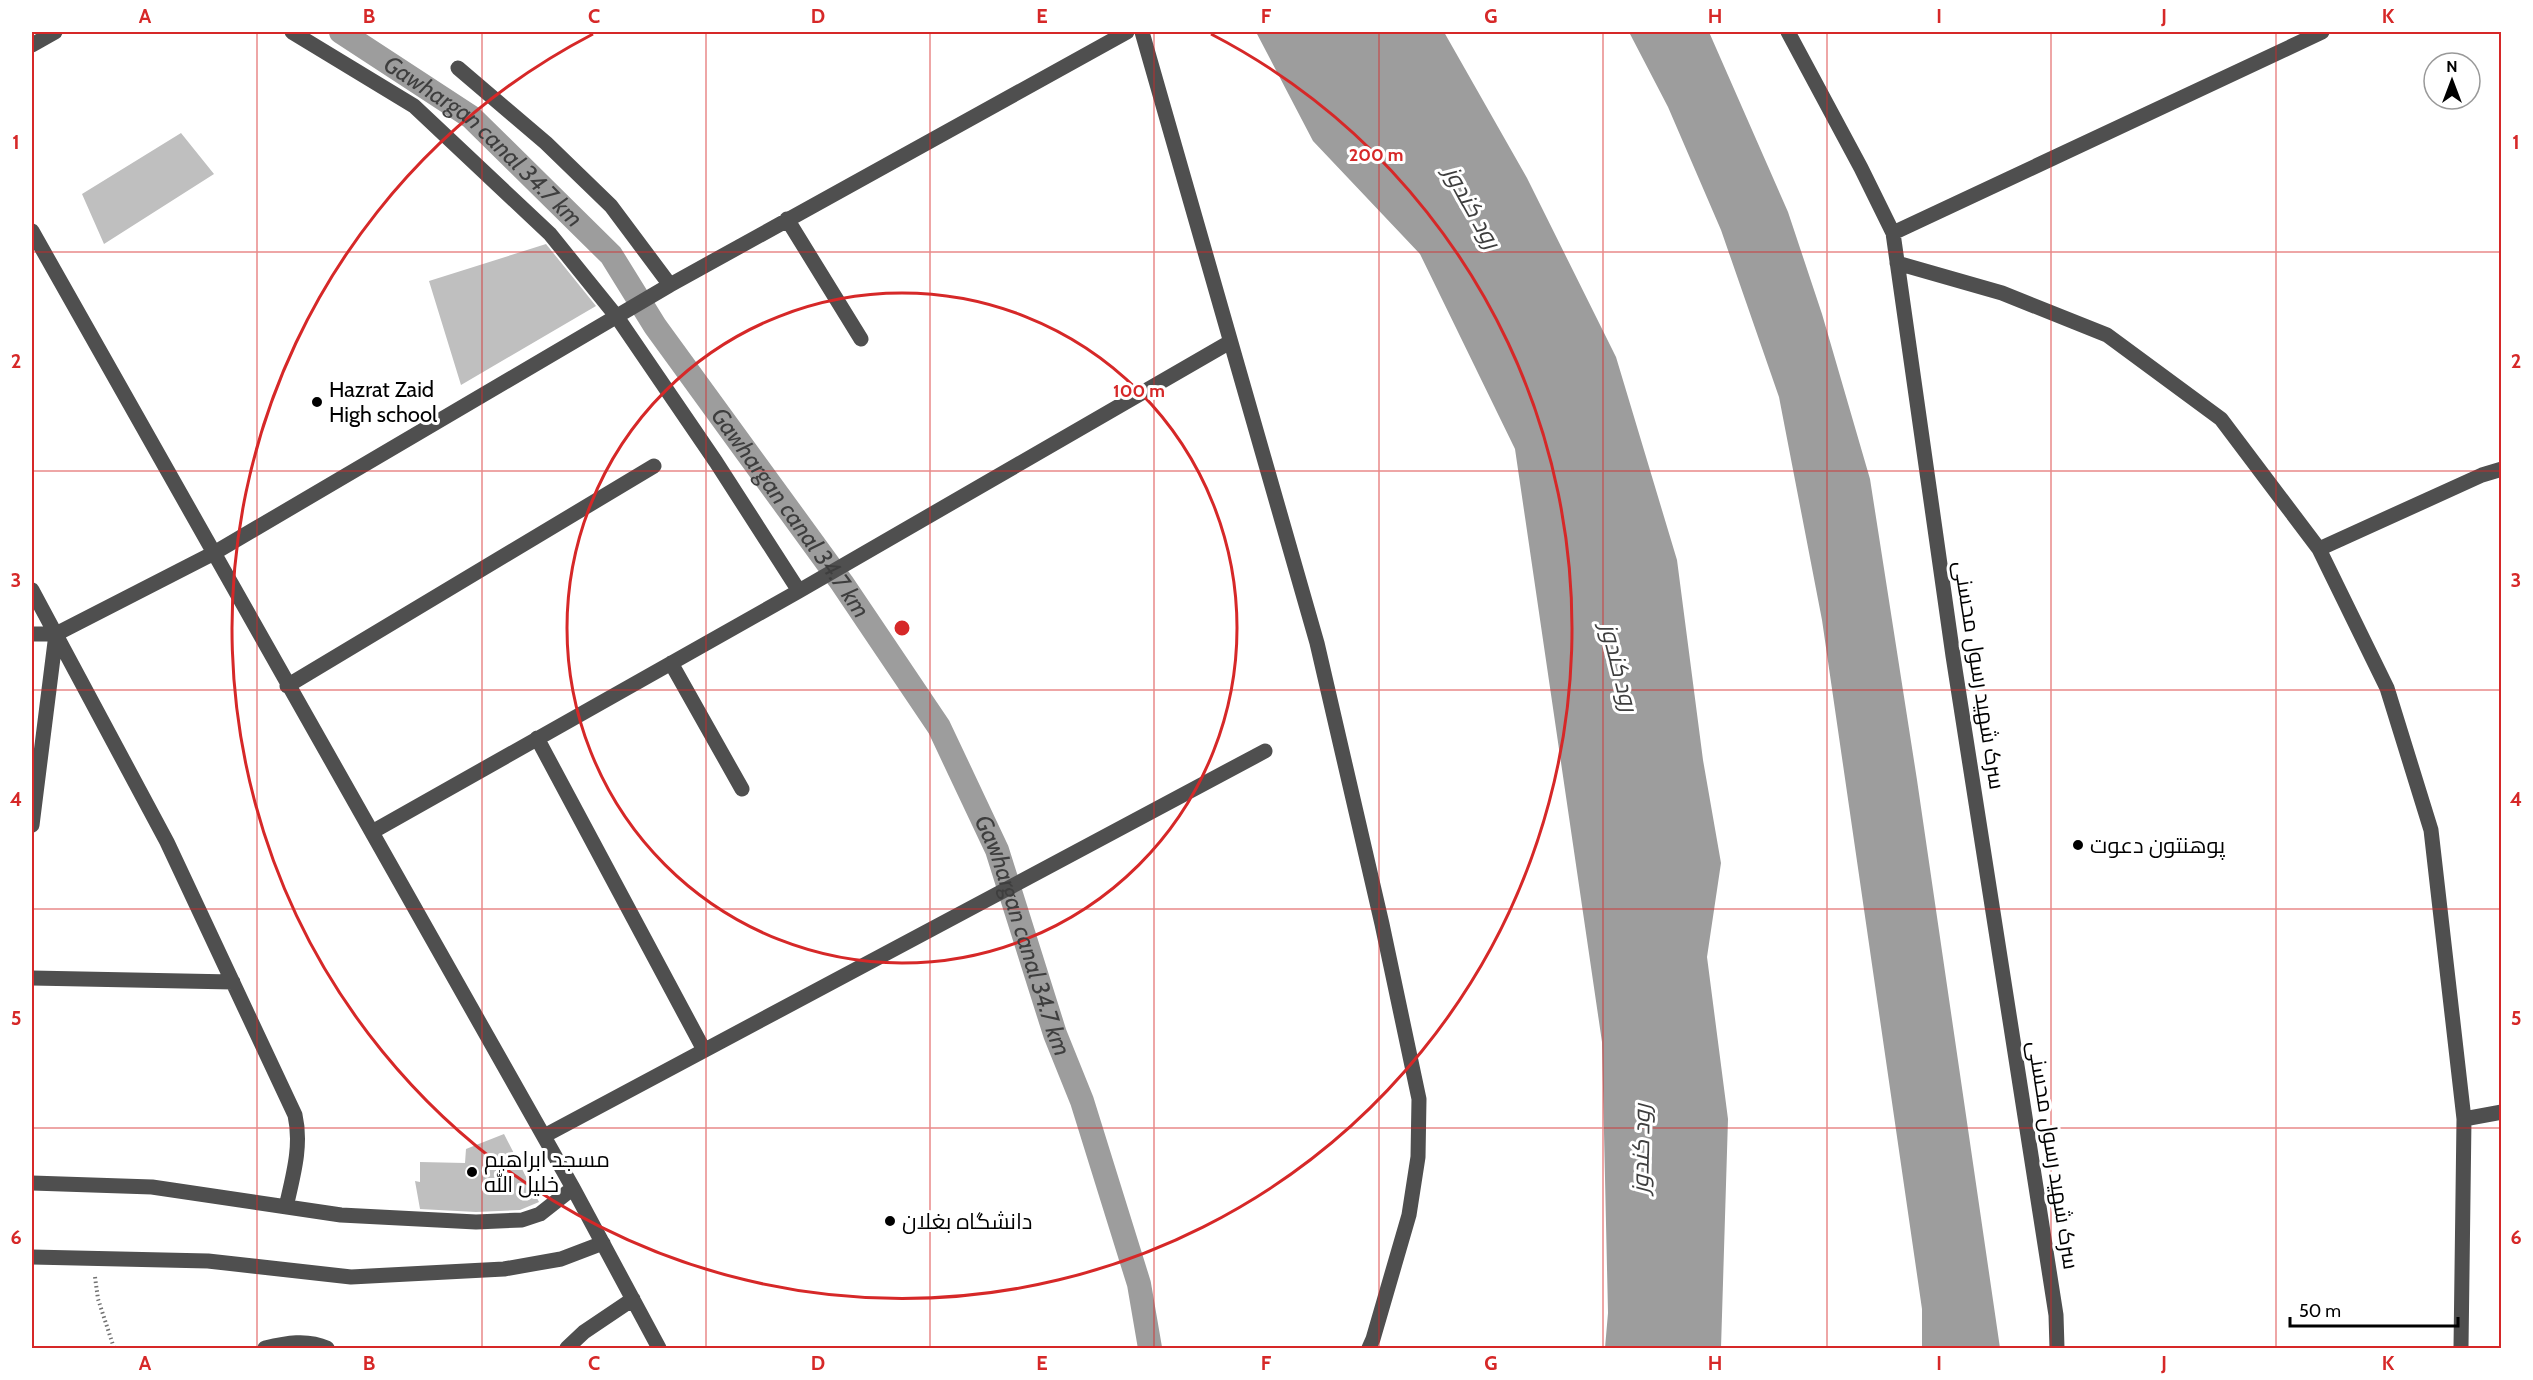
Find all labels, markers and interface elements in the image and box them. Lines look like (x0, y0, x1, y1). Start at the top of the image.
text: A (139, 4, 152, 28)
text: B (363, 4, 375, 28)
text: C (588, 4, 600, 28)
text: D (811, 4, 825, 28)
text: E (1036, 4, 1048, 28)
text: F (1261, 4, 1272, 28)
text: G (1484, 4, 1498, 28)
text: H (1708, 4, 1722, 28)
text: I (1936, 4, 1942, 28)
text: J (2160, 4, 2167, 28)
text: K (2382, 4, 2395, 28)
water label: Gawhargan canal 34.7 km (378, 49, 589, 233)
north arrow (2422, 51, 2482, 111)
text: N (2446, 57, 2458, 76)
text: 1 (12, 130, 20, 154)
text: 1 (2512, 130, 2520, 154)
text: 200 m (1349, 144, 1403, 166)
water label: رود کندوز (1436, 158, 1508, 255)
text: 2 (11, 349, 21, 373)
text: 2 (2511, 349, 2521, 373)
place label: Hazrat Zaid High school (329, 376, 438, 428)
text: 100 m (1113, 380, 1165, 402)
marker: Hazrat Zaid High school (310, 395, 324, 409)
water label: Gawhargan canal 34.7 km (705, 402, 876, 623)
street label: سرک شهید رسول محسنی (1948, 559, 2011, 791)
text: 3 (11, 568, 21, 592)
text: 3 (2511, 568, 2521, 592)
water label: رود کندوز (1594, 617, 1645, 716)
centre of rings (892, 618, 912, 638)
text: 4 (10, 787, 22, 811)
text: 4 (2510, 787, 2522, 811)
water label: Gawhargan canal 34.7 km (969, 810, 1077, 1060)
place label: پوهنتون دعوت (2090, 832, 2225, 860)
marker: پوهنتون دعوت (2071, 838, 2085, 852)
text: 5 (11, 1006, 21, 1030)
text: 5 (2511, 1006, 2521, 1030)
street label: سرک شهید رسول محسنی (2022, 1039, 2085, 1271)
water label: رود کندوز (1625, 1102, 1656, 1197)
place label: مسجد ابراهیم خلیل الله (484, 1146, 610, 1198)
marker: مسجد ابراهیم خلیل الله (465, 1165, 479, 1179)
place label: دانشگاه بغلان (902, 1208, 1032, 1235)
marker: دانشگاه بغلان (883, 1214, 897, 1228)
text: 6 (10, 1225, 22, 1249)
text: 6 (2510, 1225, 2522, 1249)
scale bar (2290, 1290, 2458, 1328)
text: 50 m (2299, 1300, 2341, 1322)
text: A (139, 1351, 152, 1375)
text: B (363, 1351, 375, 1375)
text: C (588, 1351, 600, 1375)
text: D (811, 1351, 825, 1375)
text: E (1036, 1351, 1048, 1375)
text: F (1261, 1351, 1272, 1375)
text: G (1484, 1351, 1498, 1375)
text: H (1708, 1351, 1722, 1375)
text: I (1936, 1351, 1942, 1375)
text: J (2160, 1351, 2167, 1375)
text: K (2382, 1351, 2395, 1375)

